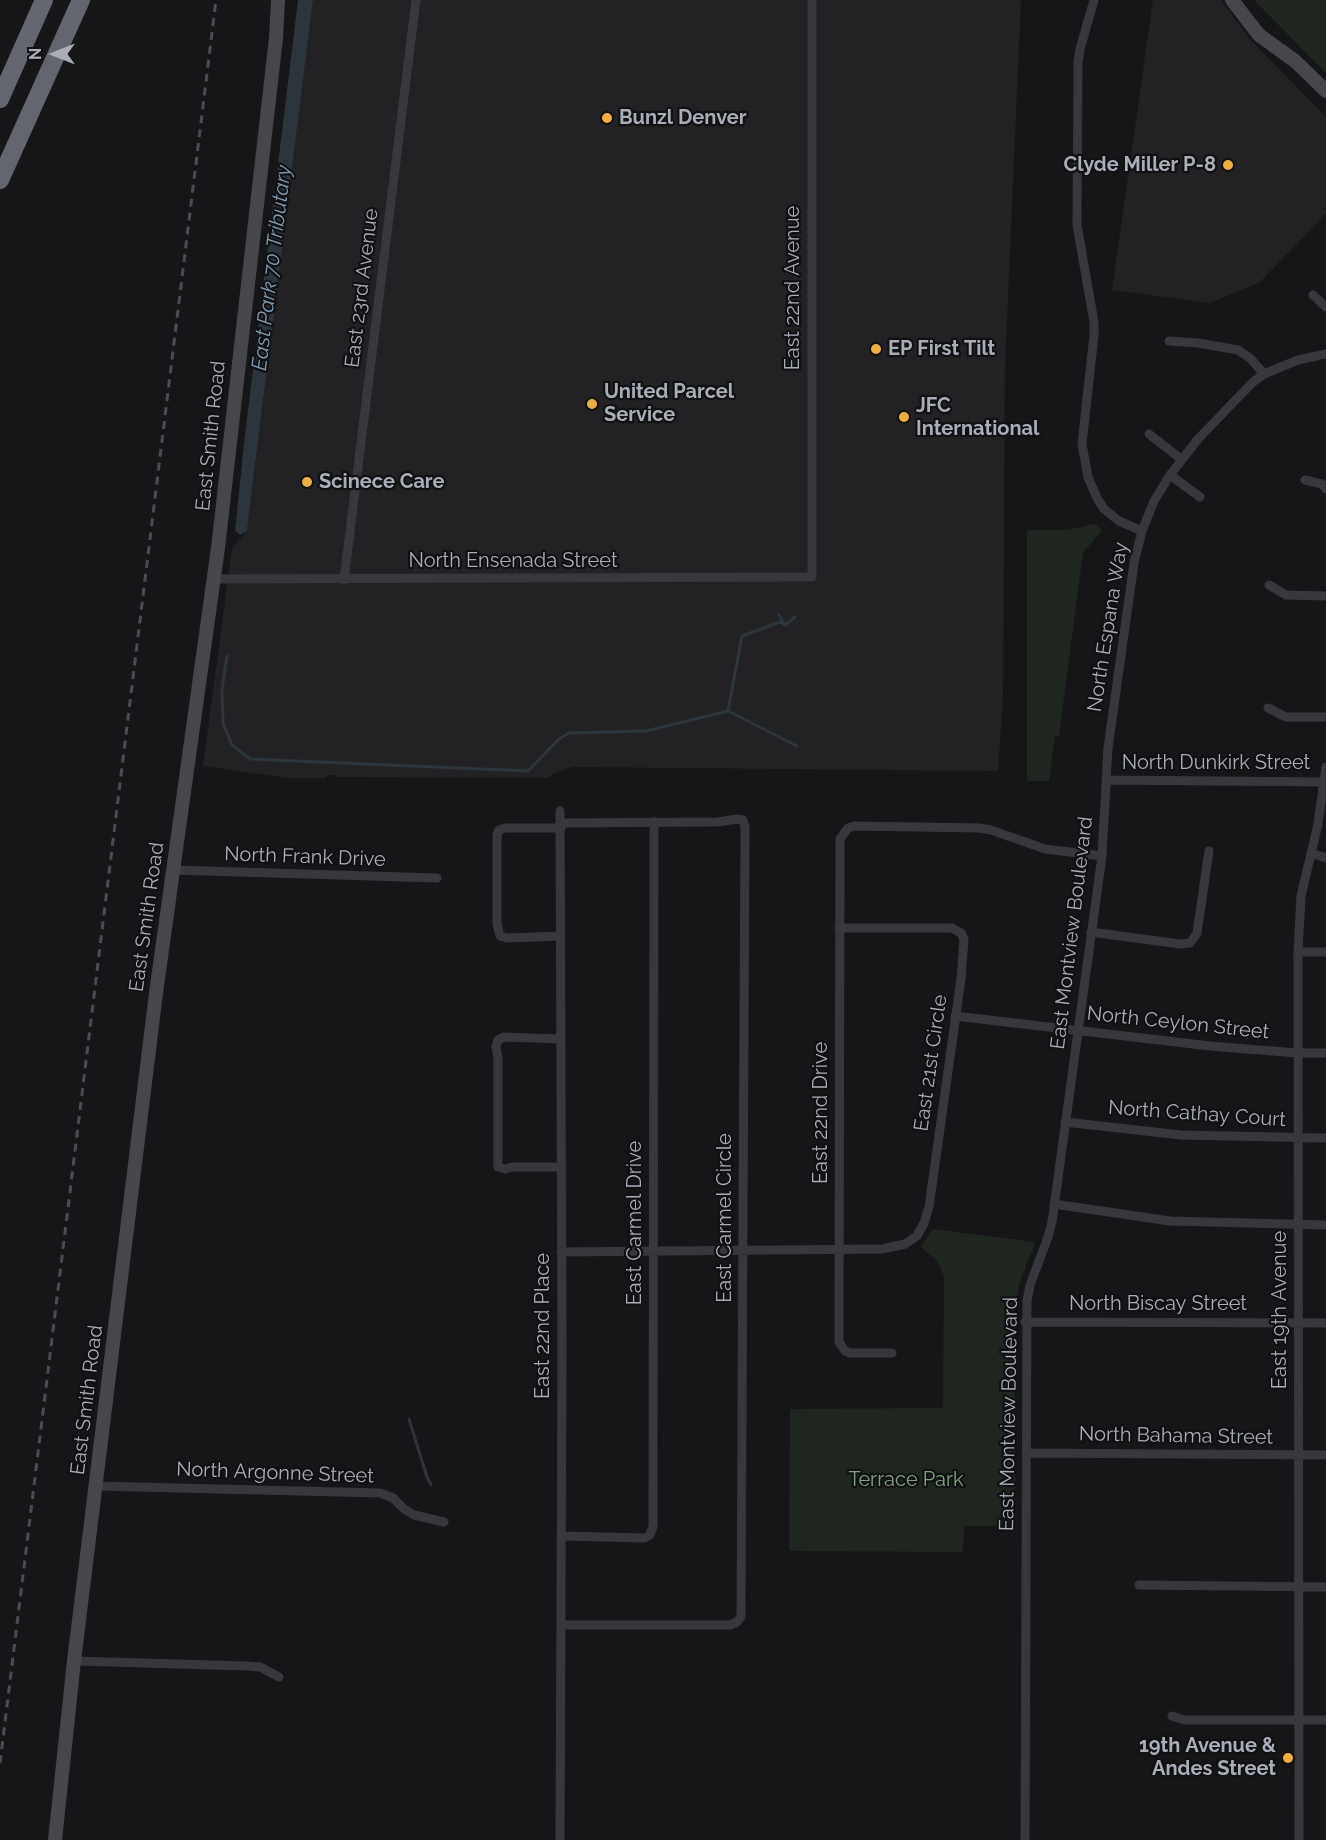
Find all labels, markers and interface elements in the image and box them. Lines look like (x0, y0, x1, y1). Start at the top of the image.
north arrow (24, 24, 84, 84)
text: N (26, 48, 45, 60)
place label: Bunzl Denver (619, 106, 747, 130)
marker: Bunzl Denver (600, 111, 614, 125)
place label: Clyde Miller P-8 (1064, 153, 1216, 177)
marker: Clyde Miller P-8 (1221, 158, 1235, 172)
water label: East Park 70 Tributary (247, 164, 297, 372)
street label: East 22nd Avenue (781, 206, 805, 370)
street label: East 23rd Avenue (340, 207, 384, 369)
place label: EP First Tilt (888, 337, 995, 361)
marker: EP First Tilt (869, 342, 883, 356)
street label: East Smith Road (191, 360, 231, 512)
place label: United Parcel Service (604, 380, 734, 427)
place label: JFC International (916, 394, 1039, 441)
marker: United Parcel Service (585, 397, 599, 411)
marker: JFC International (897, 410, 911, 424)
place label: Scinece Care (319, 470, 444, 494)
marker: Scinece Care (300, 475, 314, 489)
street label: North Espana Way (1083, 540, 1133, 714)
street label: North Ensenada Street (408, 549, 618, 573)
street label: North Dunkirk Street (1122, 751, 1310, 775)
street label: East Montview Boulevard (1046, 815, 1098, 1051)
street label: East Smith Road (125, 841, 169, 993)
street label: North Frank Drive (224, 842, 386, 872)
street label: East 21st Circle (910, 993, 952, 1133)
street label: North Ceylon Street (1086, 1001, 1270, 1045)
street label: East 22nd Drive (809, 1042, 833, 1184)
street label: North Cathay Court (1107, 1096, 1287, 1132)
street label: East Carmel Circle (713, 1133, 737, 1303)
street label: East Carmel Drive (623, 1141, 647, 1305)
street label: East 19th Avenue (1268, 1231, 1292, 1389)
street label: East 22nd Place (531, 1253, 555, 1399)
street label: North Biscay Street (1069, 1292, 1247, 1316)
street label: East Montview Boulevard (995, 1297, 1023, 1531)
street label: East Smith Road (66, 1324, 108, 1476)
street label: North Bahama Street (1079, 1422, 1273, 1450)
street label: North Argonne Street (176, 1458, 374, 1488)
park label: Terrace Park (848, 1468, 964, 1492)
place label: 19th Avenue & Andes Street (1139, 1734, 1276, 1781)
marker: 19th Avenue & Andes Street (1281, 1751, 1295, 1765)

